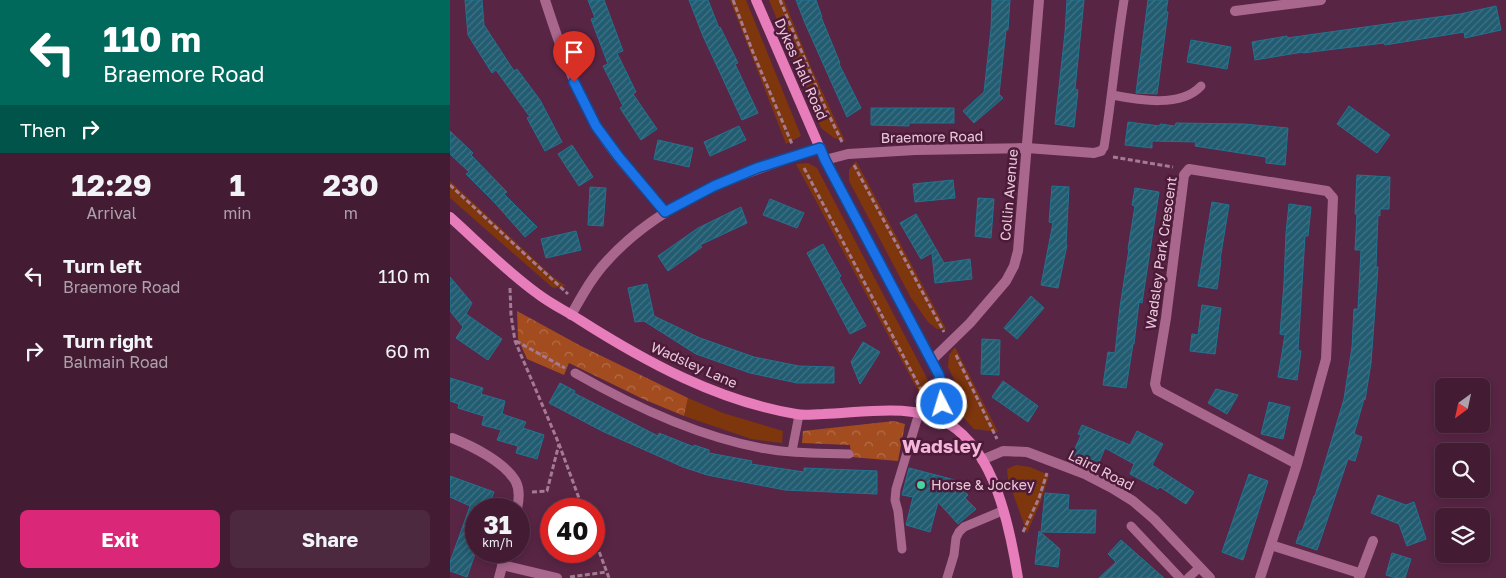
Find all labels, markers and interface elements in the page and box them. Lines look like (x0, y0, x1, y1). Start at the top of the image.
street label: Dykes Hall Road (771, 15, 832, 122)
text: 110 m (103, 18, 201, 60)
icon: left (20, 20, 85, 85)
pin (553, 31, 595, 82)
icon: arrive (560, 38, 588, 66)
text: Braemore Road (103, 60, 264, 87)
icon: right (76, 115, 104, 143)
text: Then (20, 118, 66, 141)
street label: Braemore Road (880, 127, 984, 146)
street label: Collin Avenue (996, 148, 1021, 242)
text: 12:29 (71, 167, 152, 203)
text: 1 (230, 167, 245, 203)
text: 230 (323, 167, 379, 203)
street label: Wadsley Park Crescent (1141, 175, 1180, 331)
text: Arrival (87, 203, 137, 223)
text: min (223, 203, 251, 223)
text: m (344, 203, 358, 223)
text: Turn left (63, 254, 142, 277)
icon: left (20, 262, 48, 290)
text: 110 m (378, 264, 430, 287)
text: Braemore Road (63, 277, 180, 297)
text: Turn right (63, 329, 153, 352)
icon: right (20, 337, 48, 365)
street label: Wadsley Lane (648, 338, 740, 391)
text: 60 m (385, 339, 430, 362)
text: Balmain Road (63, 352, 168, 372)
position arrow (915, 377, 967, 429)
north arrow (1435, 378, 1490, 432)
map controls (1435, 378, 1490, 563)
district label: Wadsley (902, 434, 983, 457)
button: search (1435, 443, 1490, 498)
street label: Laird Road (1066, 446, 1137, 493)
place label: Horse & Jockey (931, 476, 1035, 493)
marker: Horse & Jockey (915, 479, 927, 491)
speed limit sign: 40 (540, 498, 605, 563)
button: layers (1435, 508, 1490, 563)
text: 31 (483, 509, 512, 540)
button: Exit (20, 510, 220, 568)
button: Share (230, 510, 430, 568)
text: km/h (482, 535, 513, 550)

